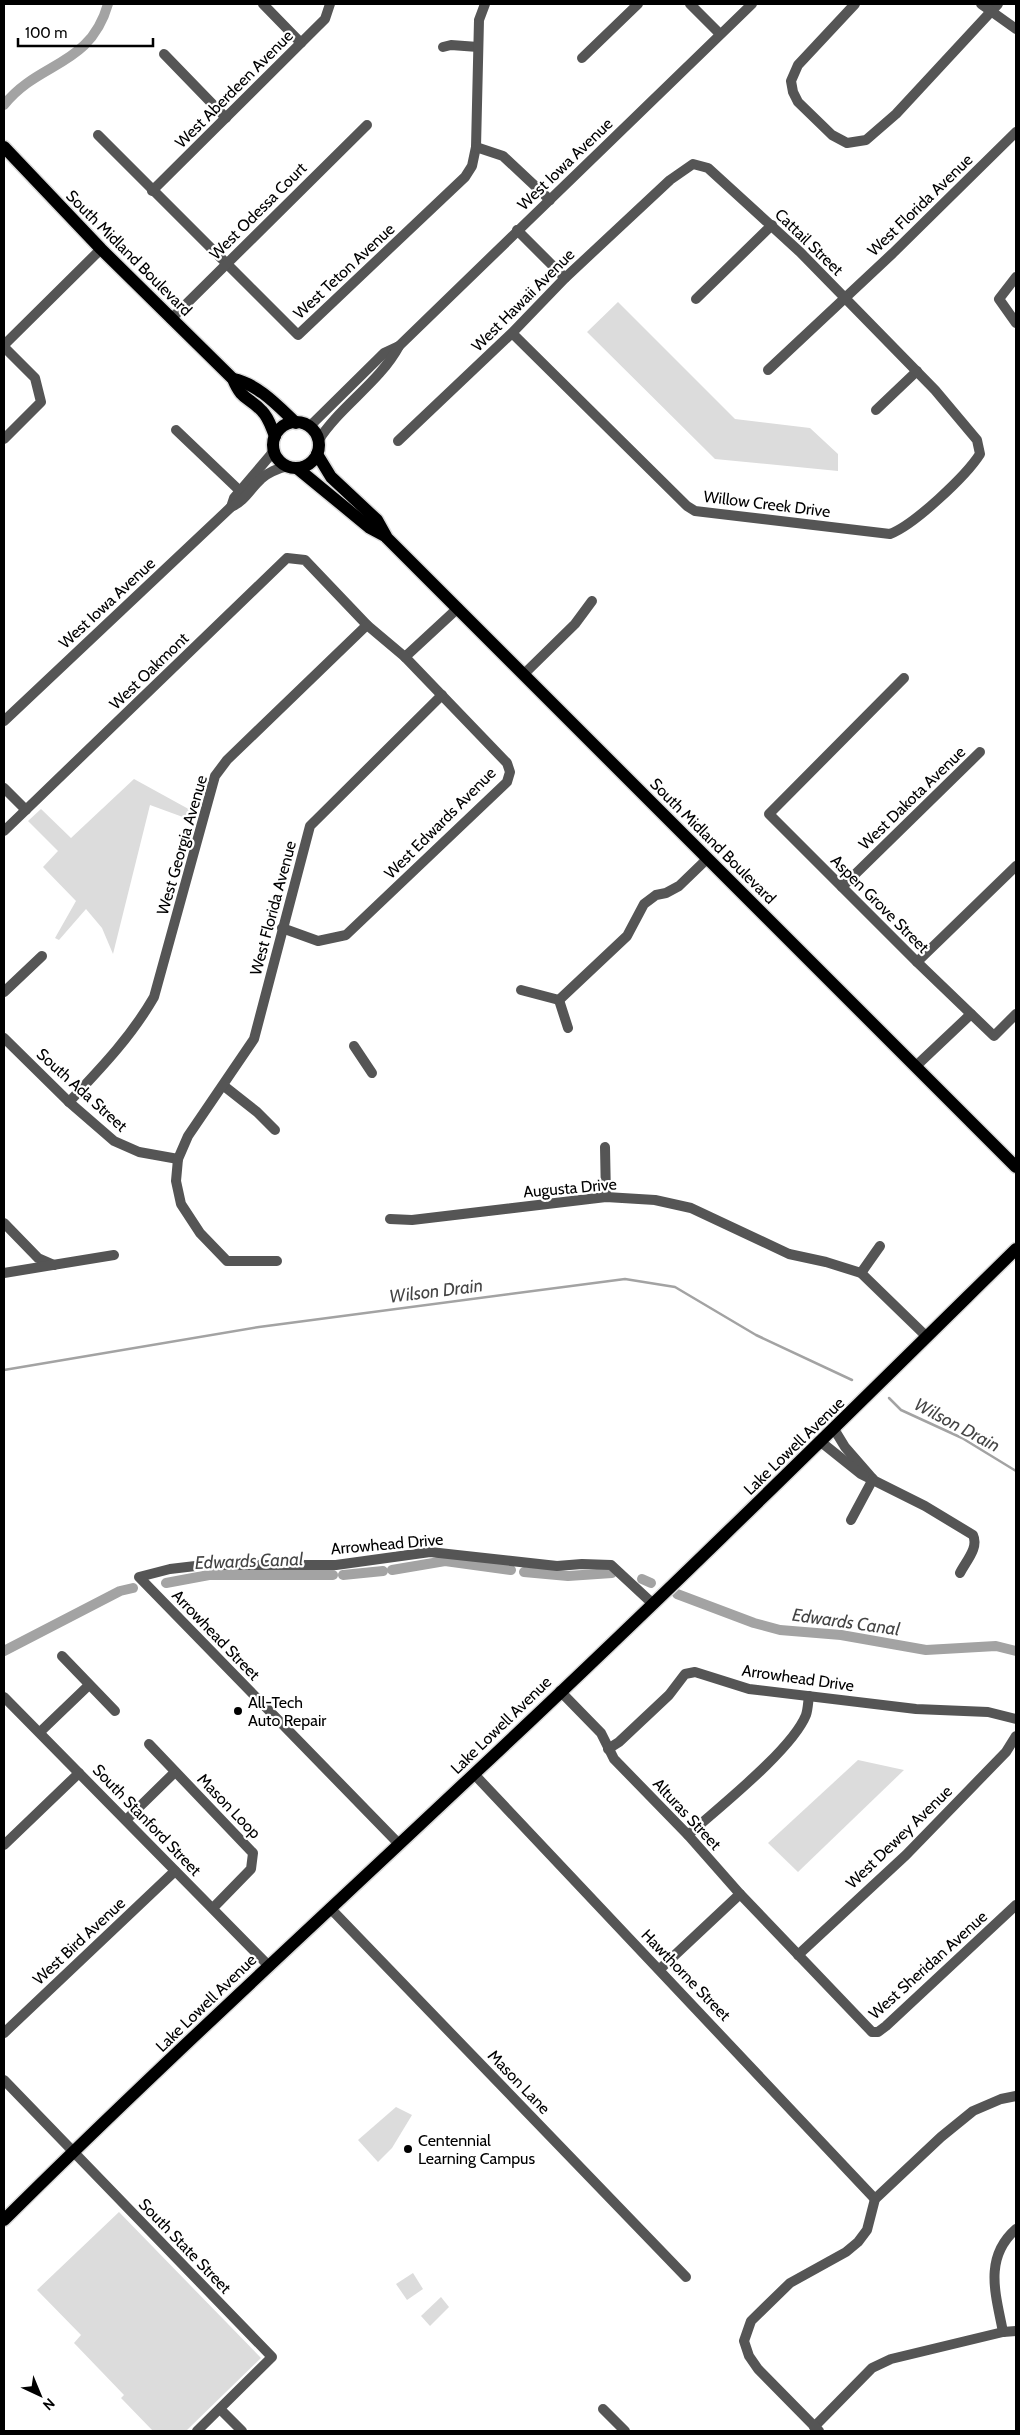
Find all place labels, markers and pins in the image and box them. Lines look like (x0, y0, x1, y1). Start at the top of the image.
place label: All-Tech Auto Repair (248, 1693, 327, 1730)
marker: All-Tech Auto Repair (232, 1705, 244, 1717)
place label: Centennial Learning Campus (418, 2131, 535, 2168)
marker: Centennial Learning Campus (402, 2143, 414, 2155)

